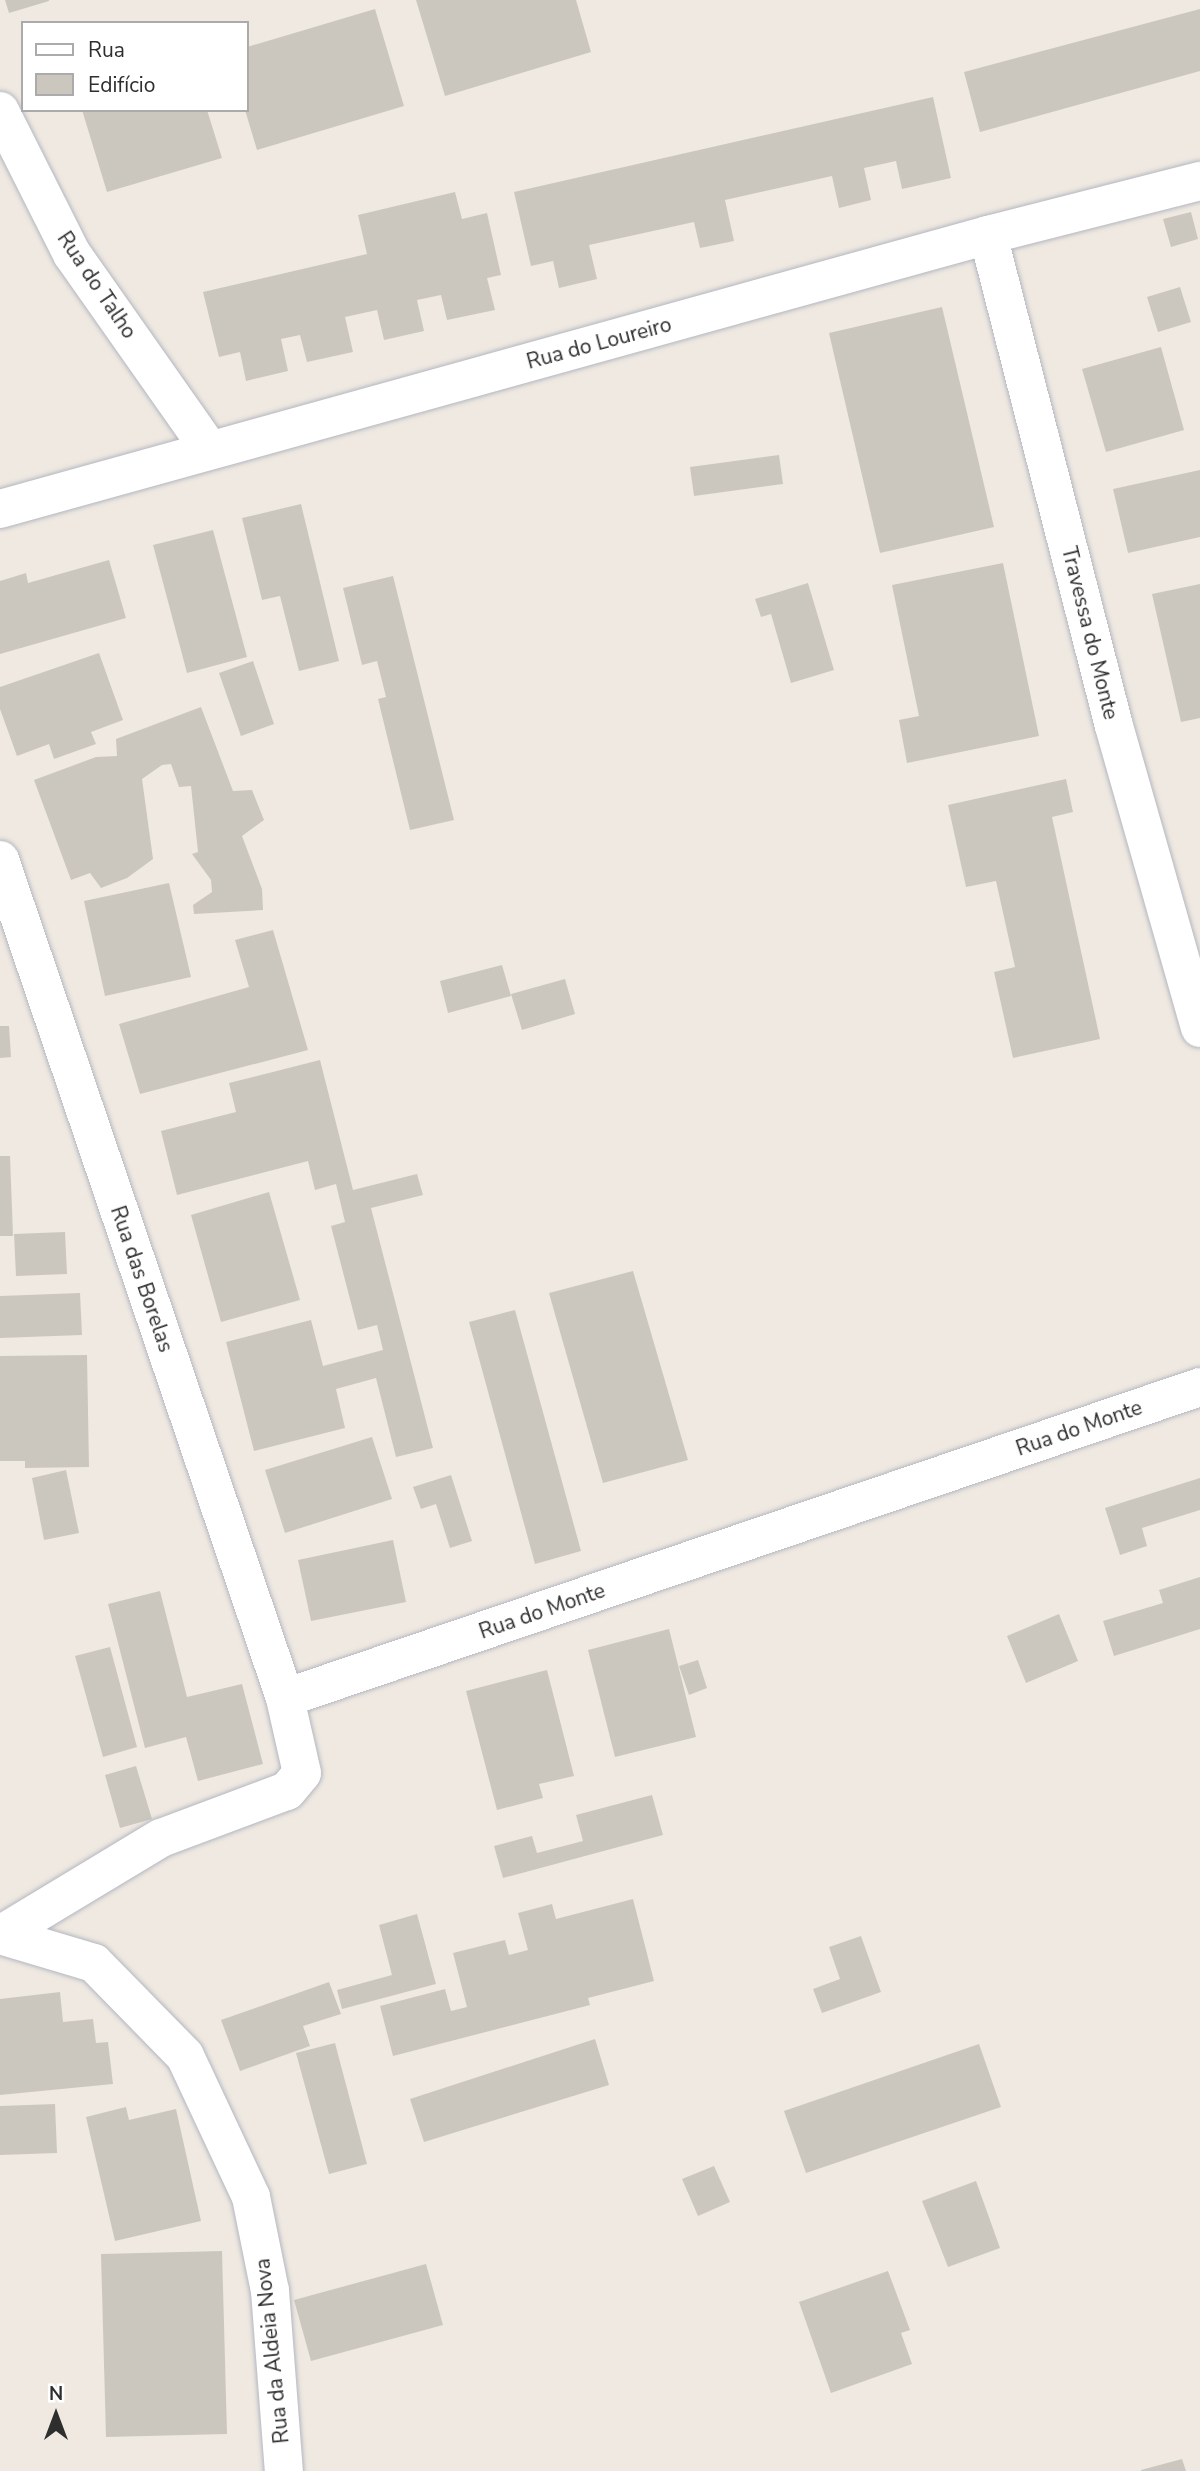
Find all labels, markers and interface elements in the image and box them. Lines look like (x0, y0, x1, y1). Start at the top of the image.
legend (21, 21, 248, 112)
text: Rua (88, 36, 125, 64)
text: Edifício (88, 71, 155, 99)
street label: Rua do Talho (52, 227, 142, 343)
street label: Rua do Loureiro (524, 312, 674, 374)
street label: Travessa do Monte (1056, 544, 1124, 722)
street label: Rua das Borelas (105, 1203, 179, 1355)
street label: Rua do Monte (1013, 1395, 1145, 1461)
street label: Rua do Monte (476, 1578, 608, 1644)
street label: Rua da Aldeia Nova (250, 2257, 294, 2445)
north arrow (21, 2380, 91, 2450)
text: N (49, 2381, 63, 2407)

